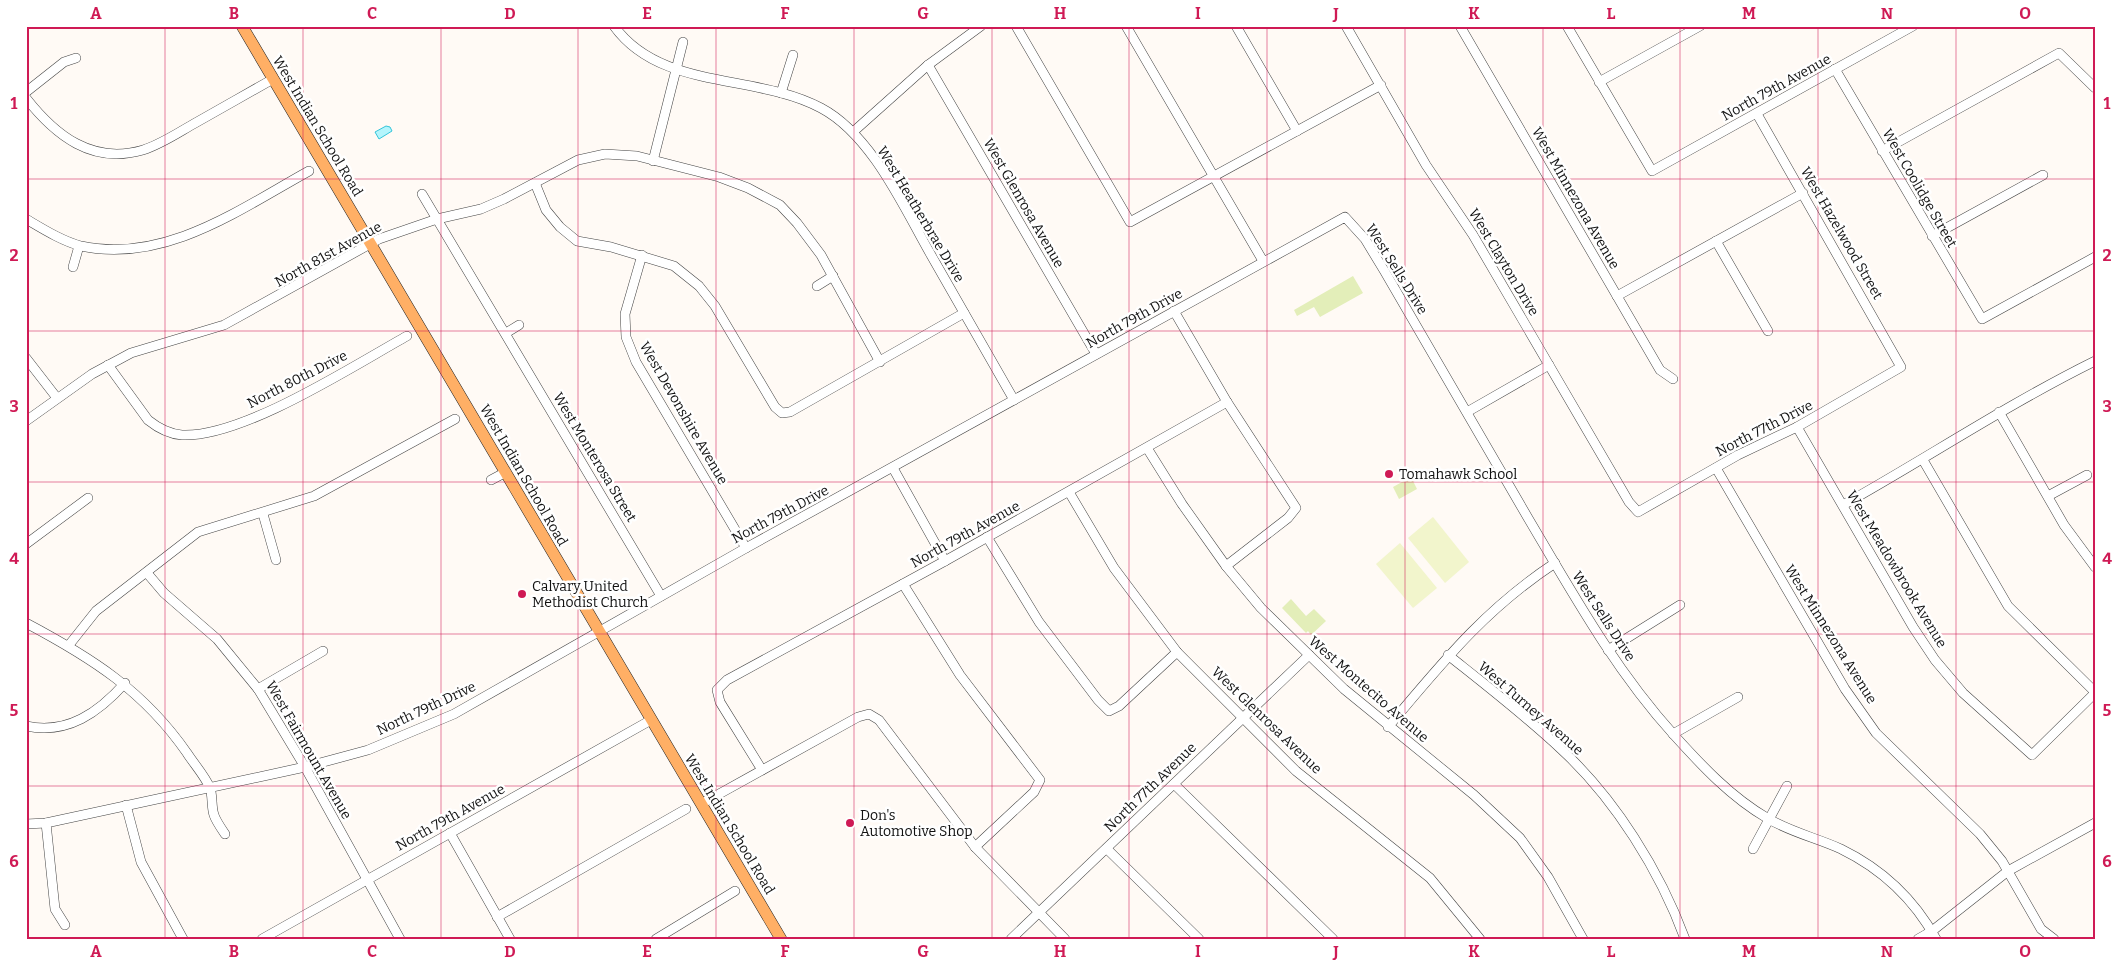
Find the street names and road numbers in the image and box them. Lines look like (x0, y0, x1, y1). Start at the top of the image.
street label: North 79th Avenue (1719, 50, 1834, 124)
street label: West Indian School Road (269, 53, 366, 199)
street label: West Minnezona Avenue (1528, 124, 1623, 272)
street label: West Coolidge Street (1879, 126, 1961, 251)
street label: West Glenrosa Avenue (980, 136, 1068, 271)
street label: West Heatherbrae Drive (873, 143, 968, 285)
street label: West Hazelwood Street (1797, 164, 1886, 302)
street label: West Clayton Drive (1465, 206, 1542, 319)
street label: North 81st Avenue (272, 218, 385, 291)
street label: West Sells Drive (1362, 221, 1431, 318)
street label: North 79th Drive (1083, 285, 1185, 352)
street label: West Devonshire Avenue (636, 339, 731, 488)
street label: North 80th Drive (244, 347, 350, 412)
street label: West Monterosa Street (549, 390, 640, 525)
street label: North 77th Drive (1713, 397, 1816, 460)
street label: West Indian School Road (476, 401, 571, 549)
street label: North 79th Drive (729, 482, 832, 547)
street label: West Meadowbrook Avenue (1843, 488, 1950, 651)
street label: North 79th Avenue (908, 497, 1023, 571)
street label: West Minnezona Avenue (1781, 562, 1880, 707)
street label: West Sells Drive (1568, 568, 1639, 664)
street label: West Montecito Avenue (1305, 633, 1432, 746)
street label: West Turney Avenue (1475, 658, 1587, 759)
street label: West Glenrosa Avenue (1208, 663, 1325, 777)
street label: West Fairmount Avenue (262, 678, 355, 822)
street label: North 79th Drive (374, 678, 479, 739)
street label: North 77th Avenue (1101, 739, 1200, 836)
street label: West Indian School Road (681, 751, 778, 897)
street label: North 79th Avenue (393, 780, 508, 854)

